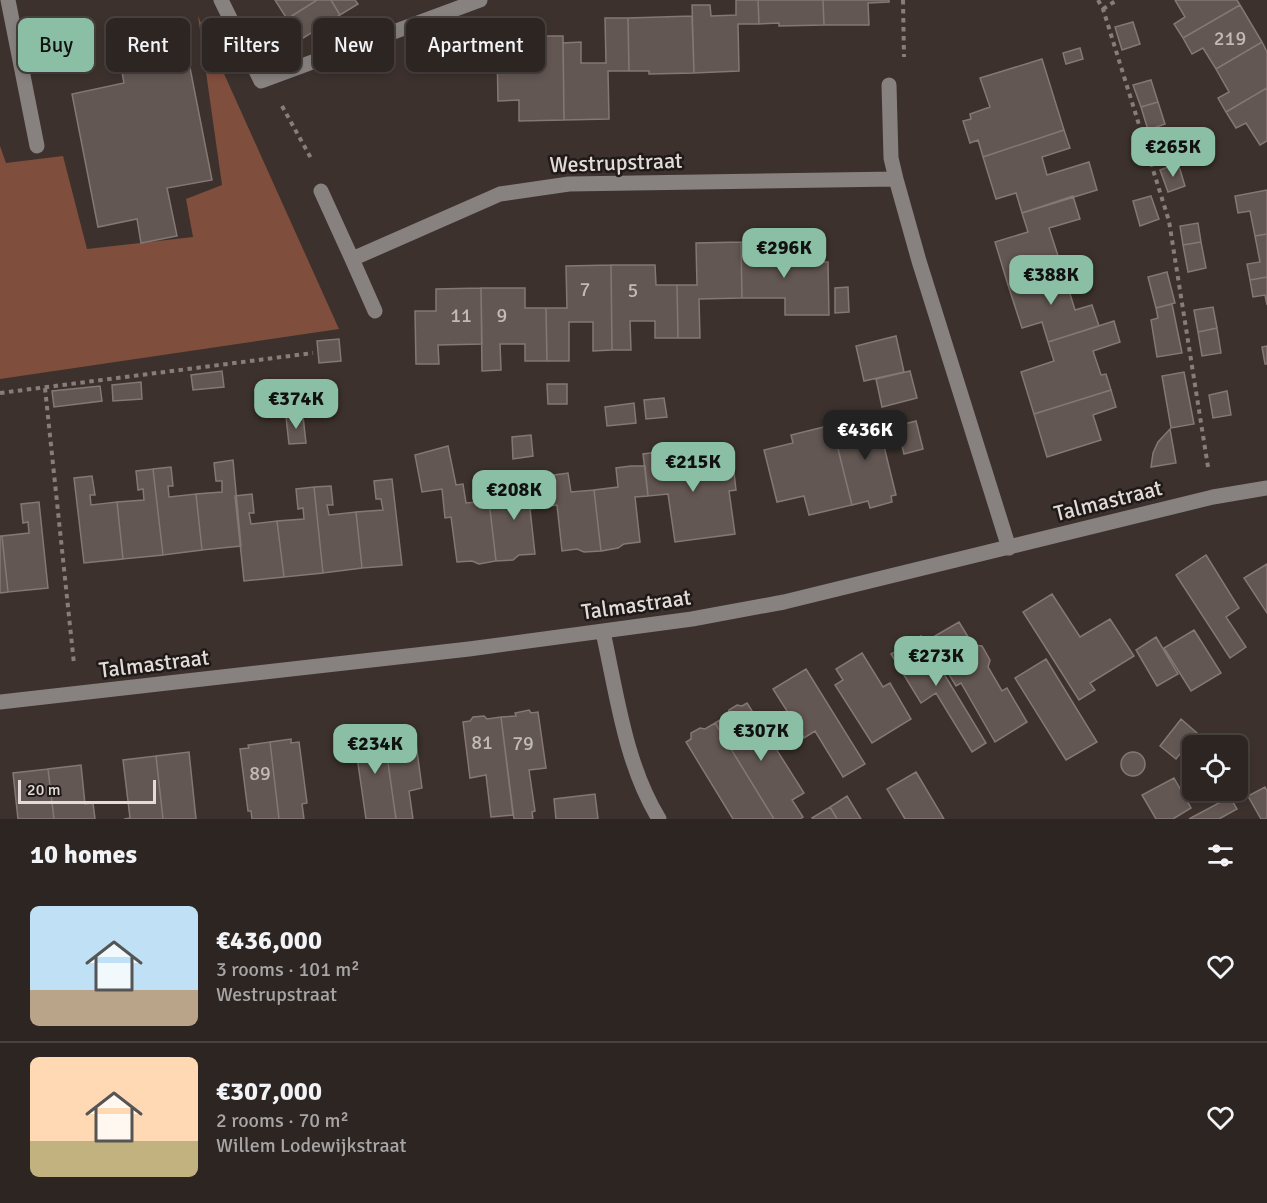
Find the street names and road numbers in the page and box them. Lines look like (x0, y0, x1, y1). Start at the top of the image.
street label: Westrupstraat (549, 147, 683, 178)
street label: Talmastraat (1051, 474, 1165, 527)
street label: Talmastraat (579, 583, 693, 626)
street label: Talmastraat (98, 643, 211, 684)

